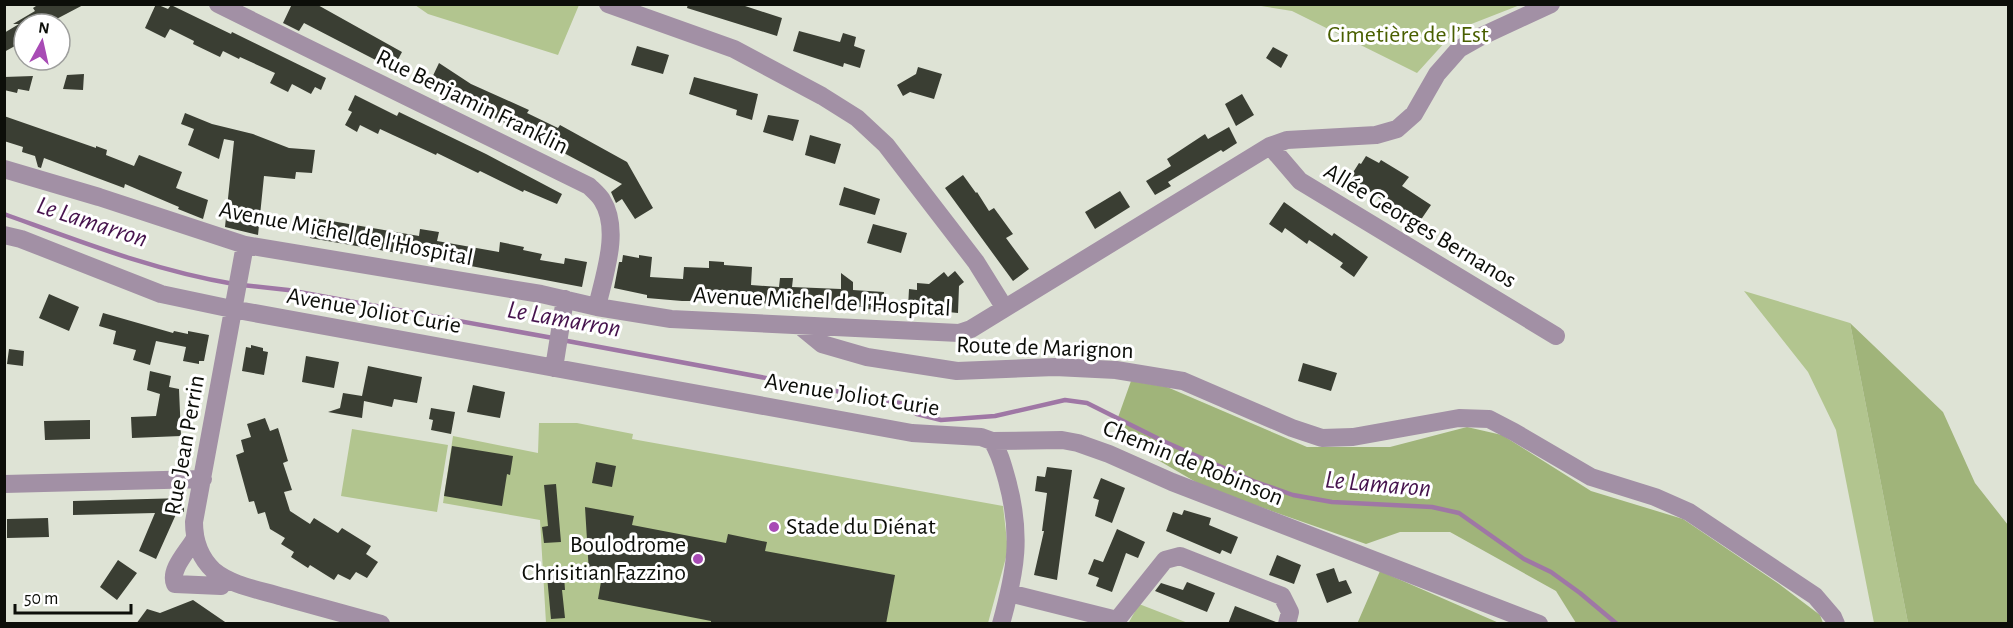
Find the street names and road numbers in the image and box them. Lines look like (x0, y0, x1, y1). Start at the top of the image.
street label: Rue Benjamin Franklin (372, 45, 572, 159)
street label: Allée Georges Bernanos (1320, 159, 1520, 293)
street label: Avenue Michel de l'Hospital (217, 198, 475, 270)
street label: Avenue Michel de l'Hospital (693, 283, 951, 321)
street label: Avenue Joliot Curie (285, 284, 463, 338)
street label: Route de Marignon (956, 333, 1134, 363)
street label: Avenue Joliot Curie (763, 369, 941, 421)
street label: Rue Jean Perrin (161, 373, 209, 517)
street label: Chemin de Robinson (1099, 416, 1287, 510)

